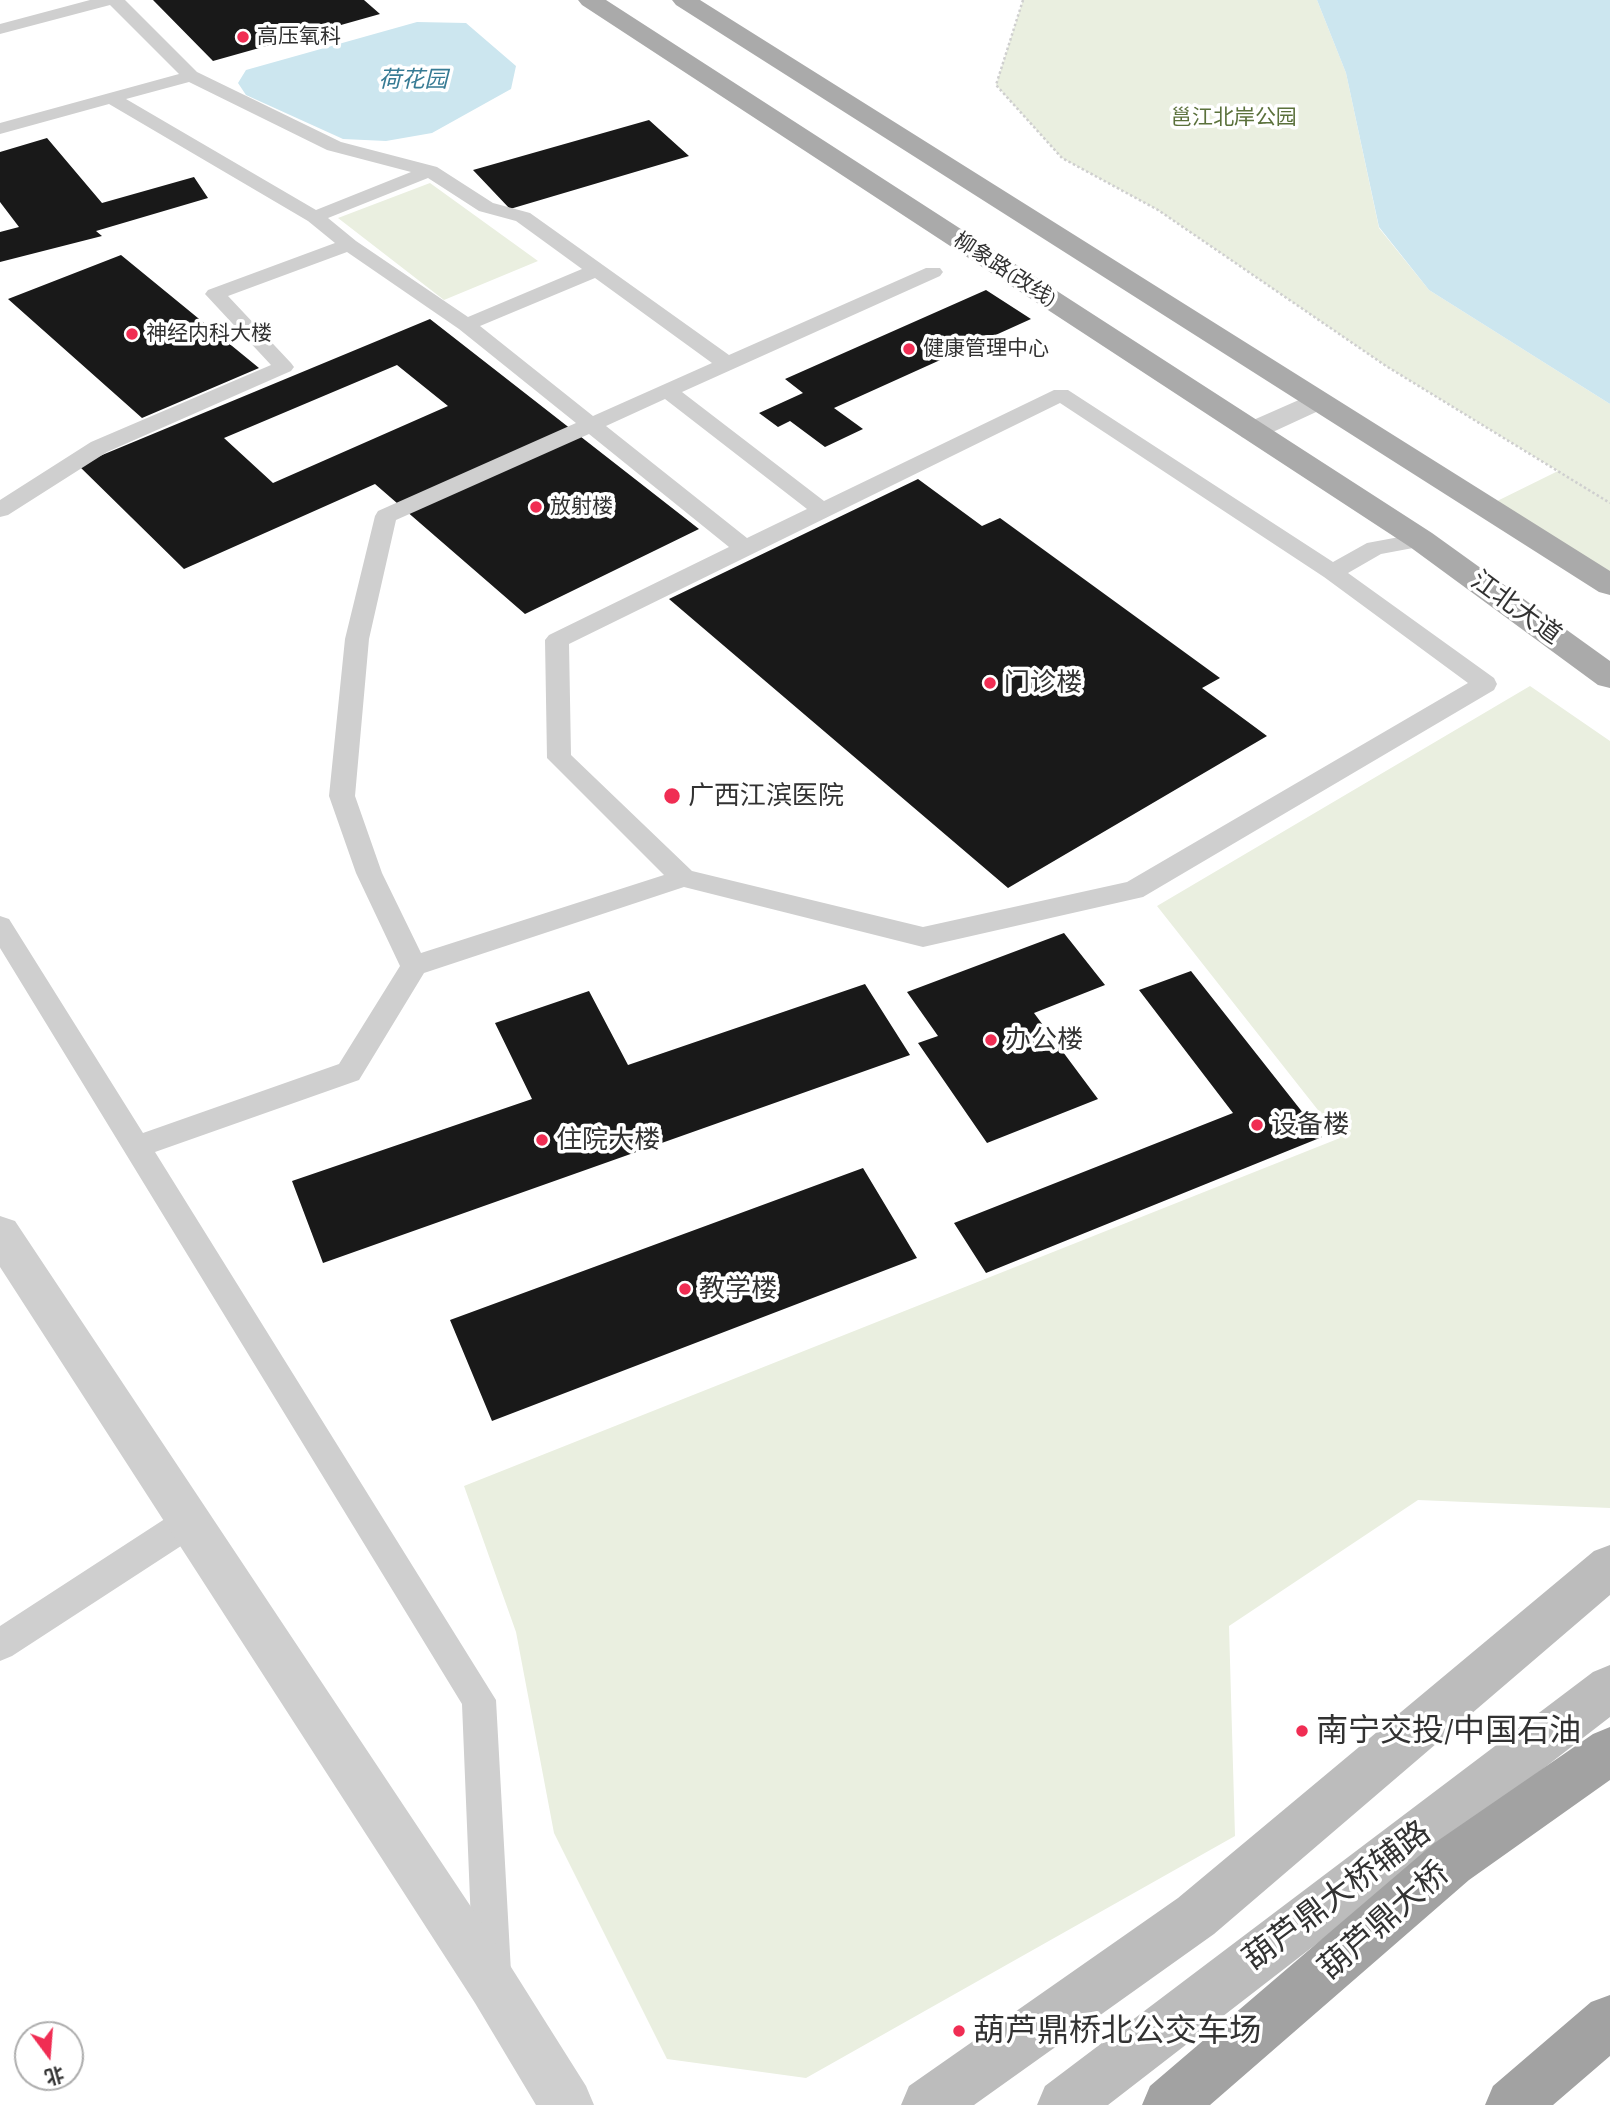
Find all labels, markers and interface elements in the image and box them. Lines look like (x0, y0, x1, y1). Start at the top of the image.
place label: 高压氧科 (257, 24, 341, 50)
marker: 高压氧科 (235, 29, 251, 45)
water label: 荷花园 (379, 66, 447, 94)
park label: 邕江北岸公园 (1171, 105, 1297, 131)
street label: 柳象路(改线) (949, 227, 1061, 313)
place label: 神经内科大楼 (146, 321, 272, 347)
marker: 神经内科大楼 (124, 326, 140, 342)
place label: 健康管理中心 (923, 336, 1049, 362)
marker: 健康管理中心 (901, 341, 917, 357)
place label: 放射楼 (550, 494, 613, 520)
marker: 放射楼 (528, 499, 544, 515)
street label: 江北大道 (1465, 565, 1567, 651)
place label: 门诊楼 (1004, 667, 1082, 699)
marker: 门诊楼 (982, 675, 998, 691)
place label: 广西江滨医院 (688, 780, 844, 812)
marker: 广西江滨医院 (662, 786, 682, 806)
place label: 办公楼 (1005, 1024, 1083, 1056)
marker: 办公楼 (983, 1032, 999, 1048)
place label: 设备楼 (1271, 1109, 1349, 1141)
marker: 设备楼 (1249, 1117, 1265, 1133)
place label: 住院大楼 (556, 1124, 660, 1156)
marker: 住院大楼 (534, 1132, 550, 1148)
place label: 教学楼 (699, 1273, 777, 1305)
marker: 教学楼 (677, 1281, 693, 1297)
place label: 南宁交投/中国石油 (1316, 1712, 1581, 1750)
marker: 南宁交投/中国石油 (1294, 1723, 1310, 1739)
street label: 葫芦鼎大桥辅路 (1236, 1813, 1438, 1979)
street label: 葫芦鼎大桥 (1311, 1854, 1457, 1988)
place label: 葫芦鼎桥北公交车场 (973, 2012, 1261, 2050)
north arrow (14, 2021, 84, 2091)
marker: 葫芦鼎桥北公交车场 (951, 2023, 967, 2039)
text: 北 (43, 2063, 66, 2086)

